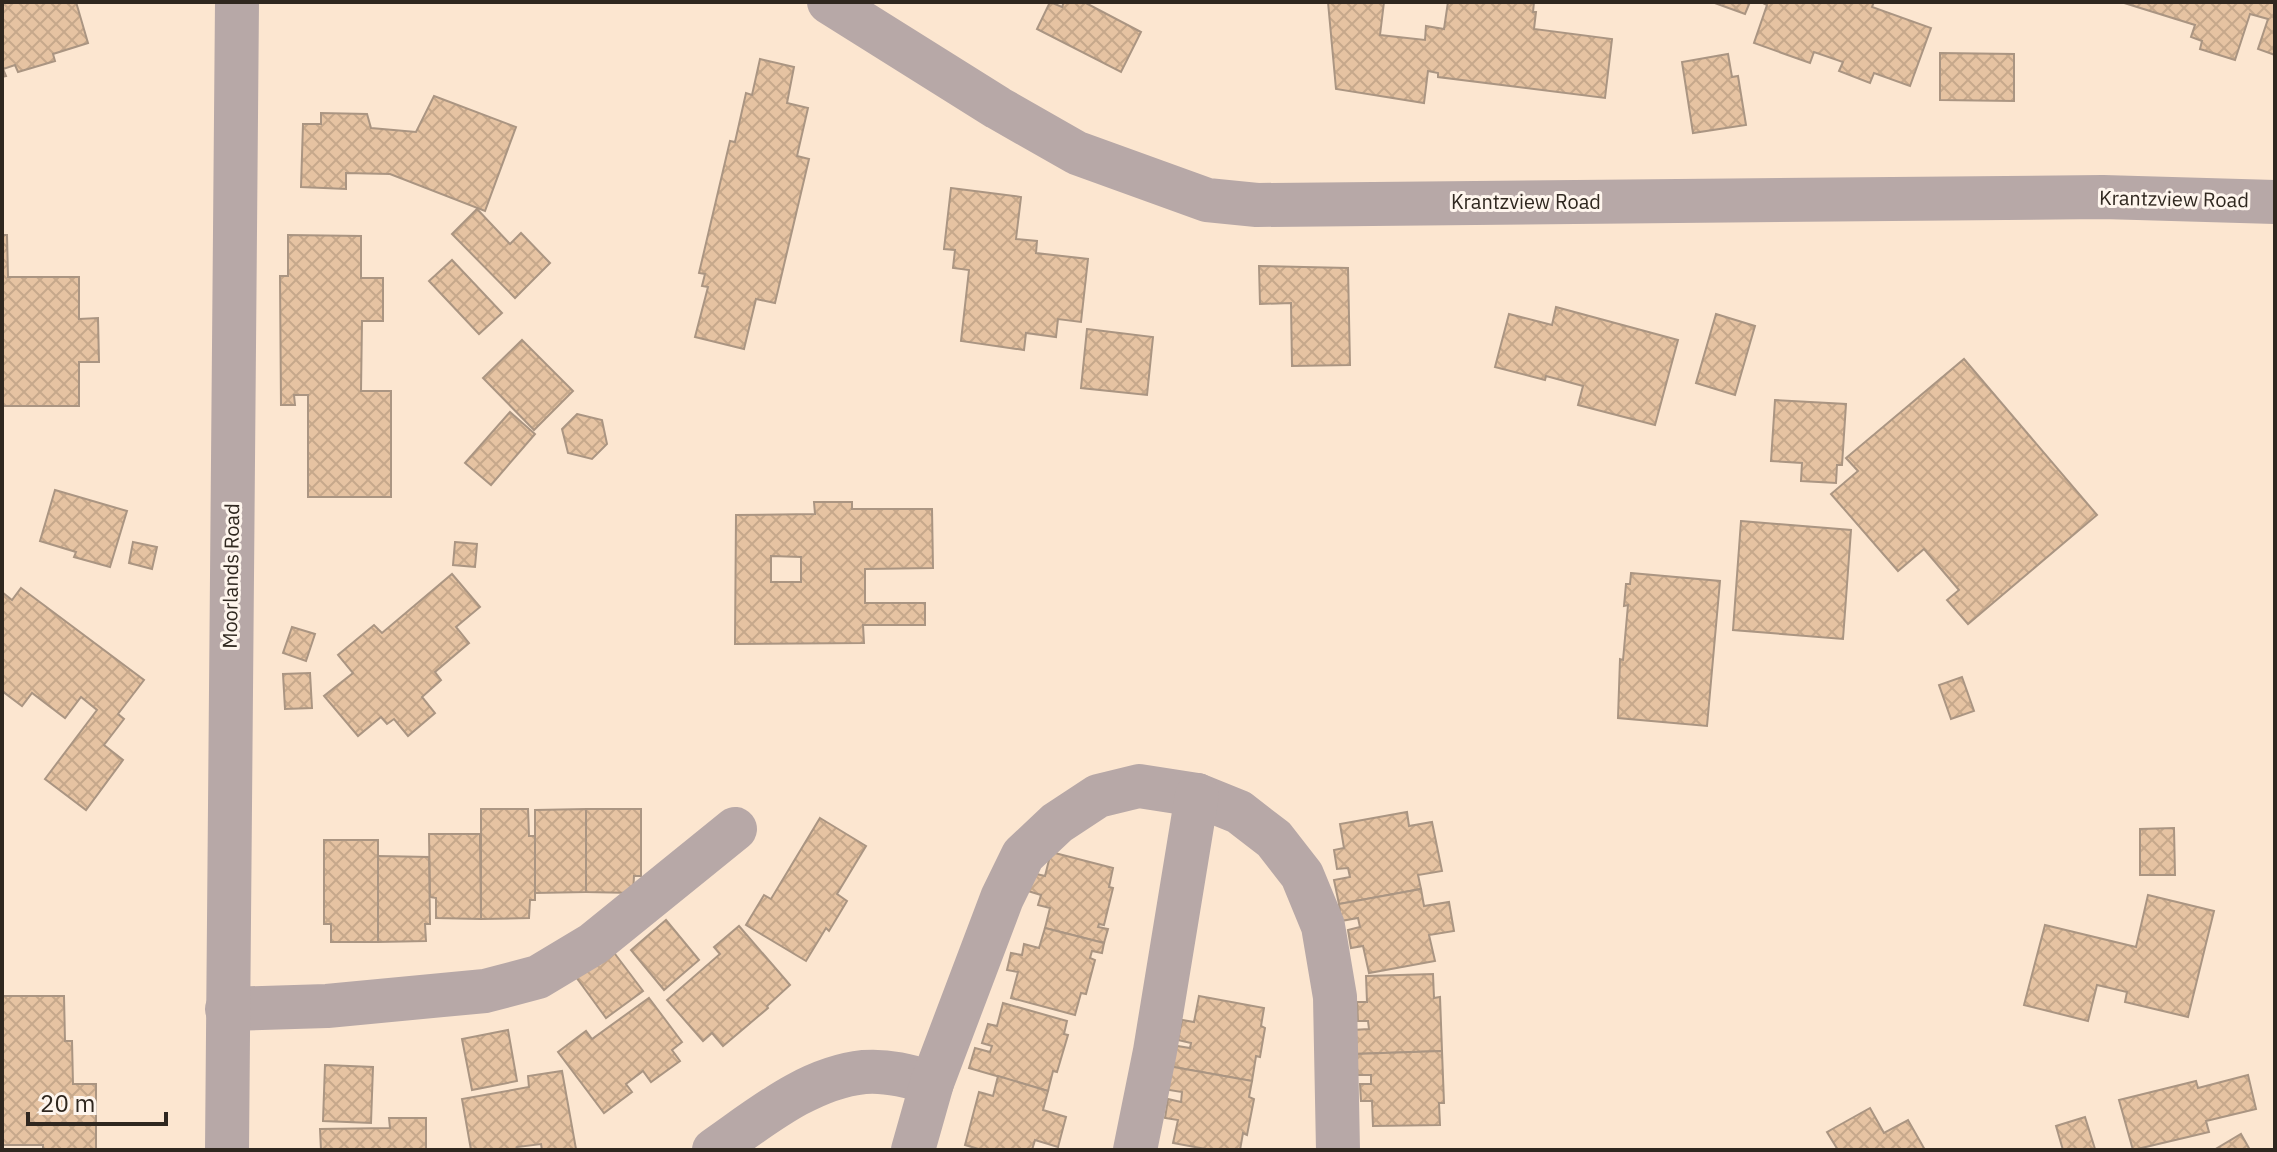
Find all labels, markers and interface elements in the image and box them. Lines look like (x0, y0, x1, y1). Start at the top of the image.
street label: Krantzview Road (2099, 184, 2249, 213)
street label: Krantzview Road (1451, 188, 1601, 215)
street label: Moorlands Road (216, 503, 245, 649)
scale bar (28, 1076, 166, 1126)
text: 20 m (40, 1087, 95, 1119)

